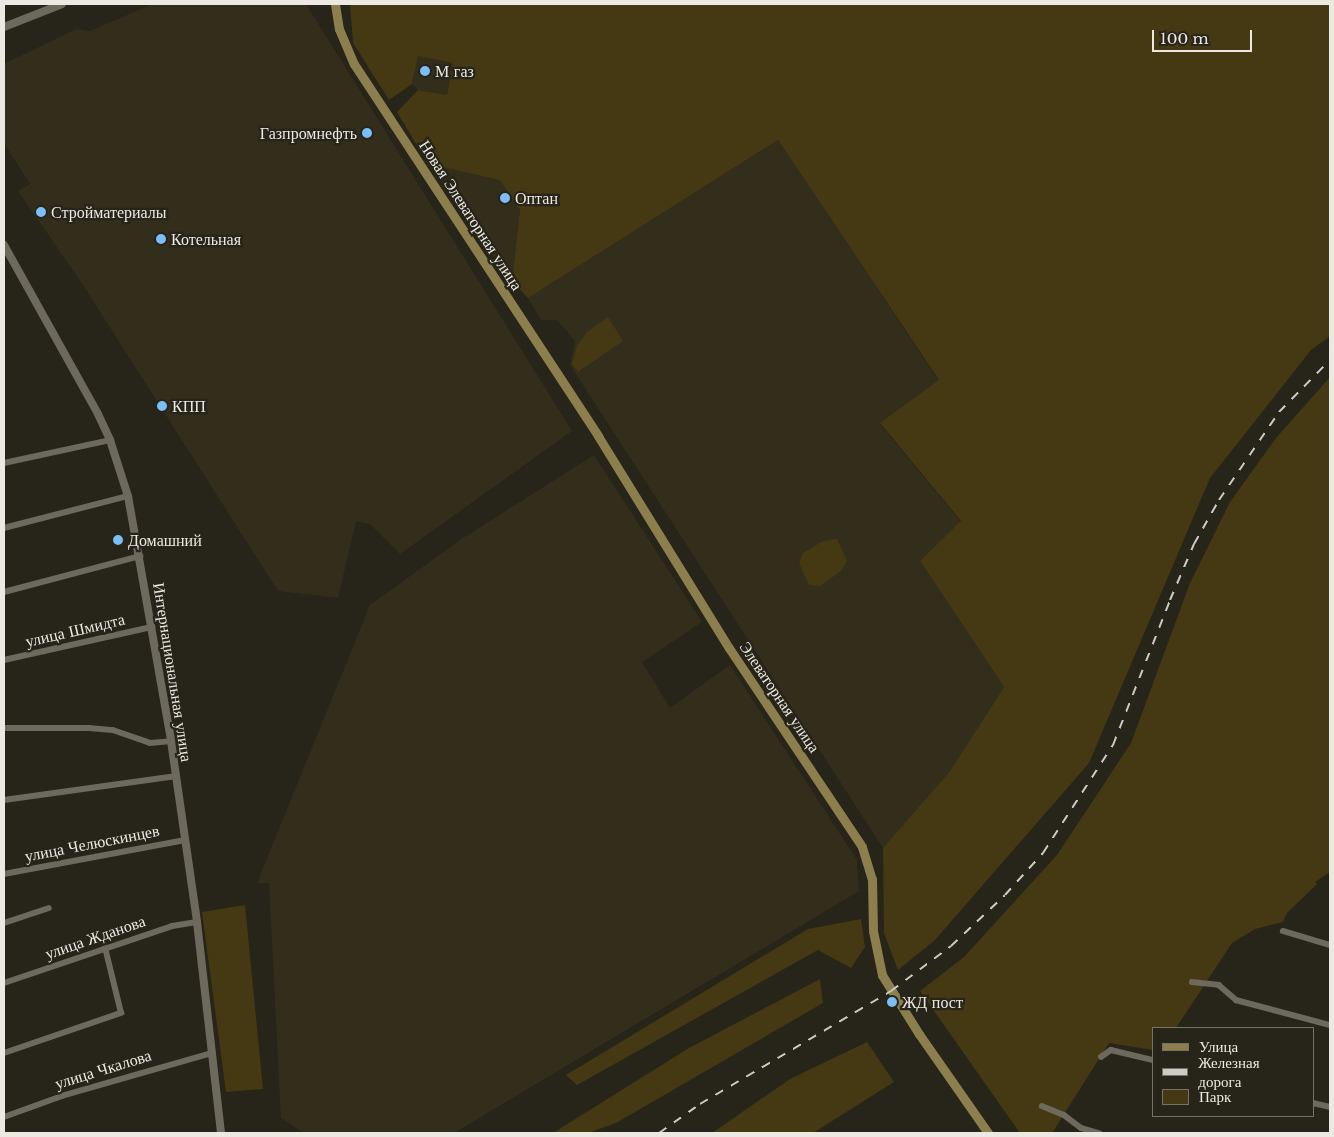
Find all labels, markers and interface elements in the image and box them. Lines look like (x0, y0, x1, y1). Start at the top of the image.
scale bar (1154, 20, 1254, 52)
text: 100 m (1160, 29, 1209, 48)
place label: М газ (435, 61, 474, 81)
marker: М газ (419, 65, 431, 77)
place label: Газпромнефть (260, 123, 357, 143)
marker: Газпромнефть (361, 127, 373, 139)
street label: Новая Элеваторная улица (415, 136, 527, 294)
place label: Оптан (515, 188, 558, 208)
marker: Оптан (499, 192, 511, 204)
place label: Стройматериалы (51, 202, 167, 222)
marker: Стройматериалы (35, 206, 47, 218)
place label: Котельная (171, 229, 241, 249)
marker: Котельная (155, 233, 167, 245)
place label: КПП (172, 396, 206, 416)
marker: КПП (156, 400, 168, 412)
place label: Домашний (128, 530, 202, 550)
marker: Домашний (112, 534, 124, 546)
street label: Интернациональная улица (149, 581, 197, 763)
street label: улица Шмидта (23, 609, 127, 651)
street label: Элеваторная улица (736, 638, 824, 756)
street label: улица Челюскинцев (23, 821, 161, 865)
street label: улица Жданова (42, 911, 148, 963)
place label: ЖД пост (902, 992, 963, 1012)
marker: ЖД пост (886, 996, 898, 1008)
legend (1152, 1027, 1314, 1117)
text: Улица (1199, 1037, 1238, 1056)
street label: улица Чкалова (53, 1045, 153, 1093)
text: Железная дорога (1198, 1053, 1260, 1091)
text: Парк (1199, 1087, 1231, 1106)

